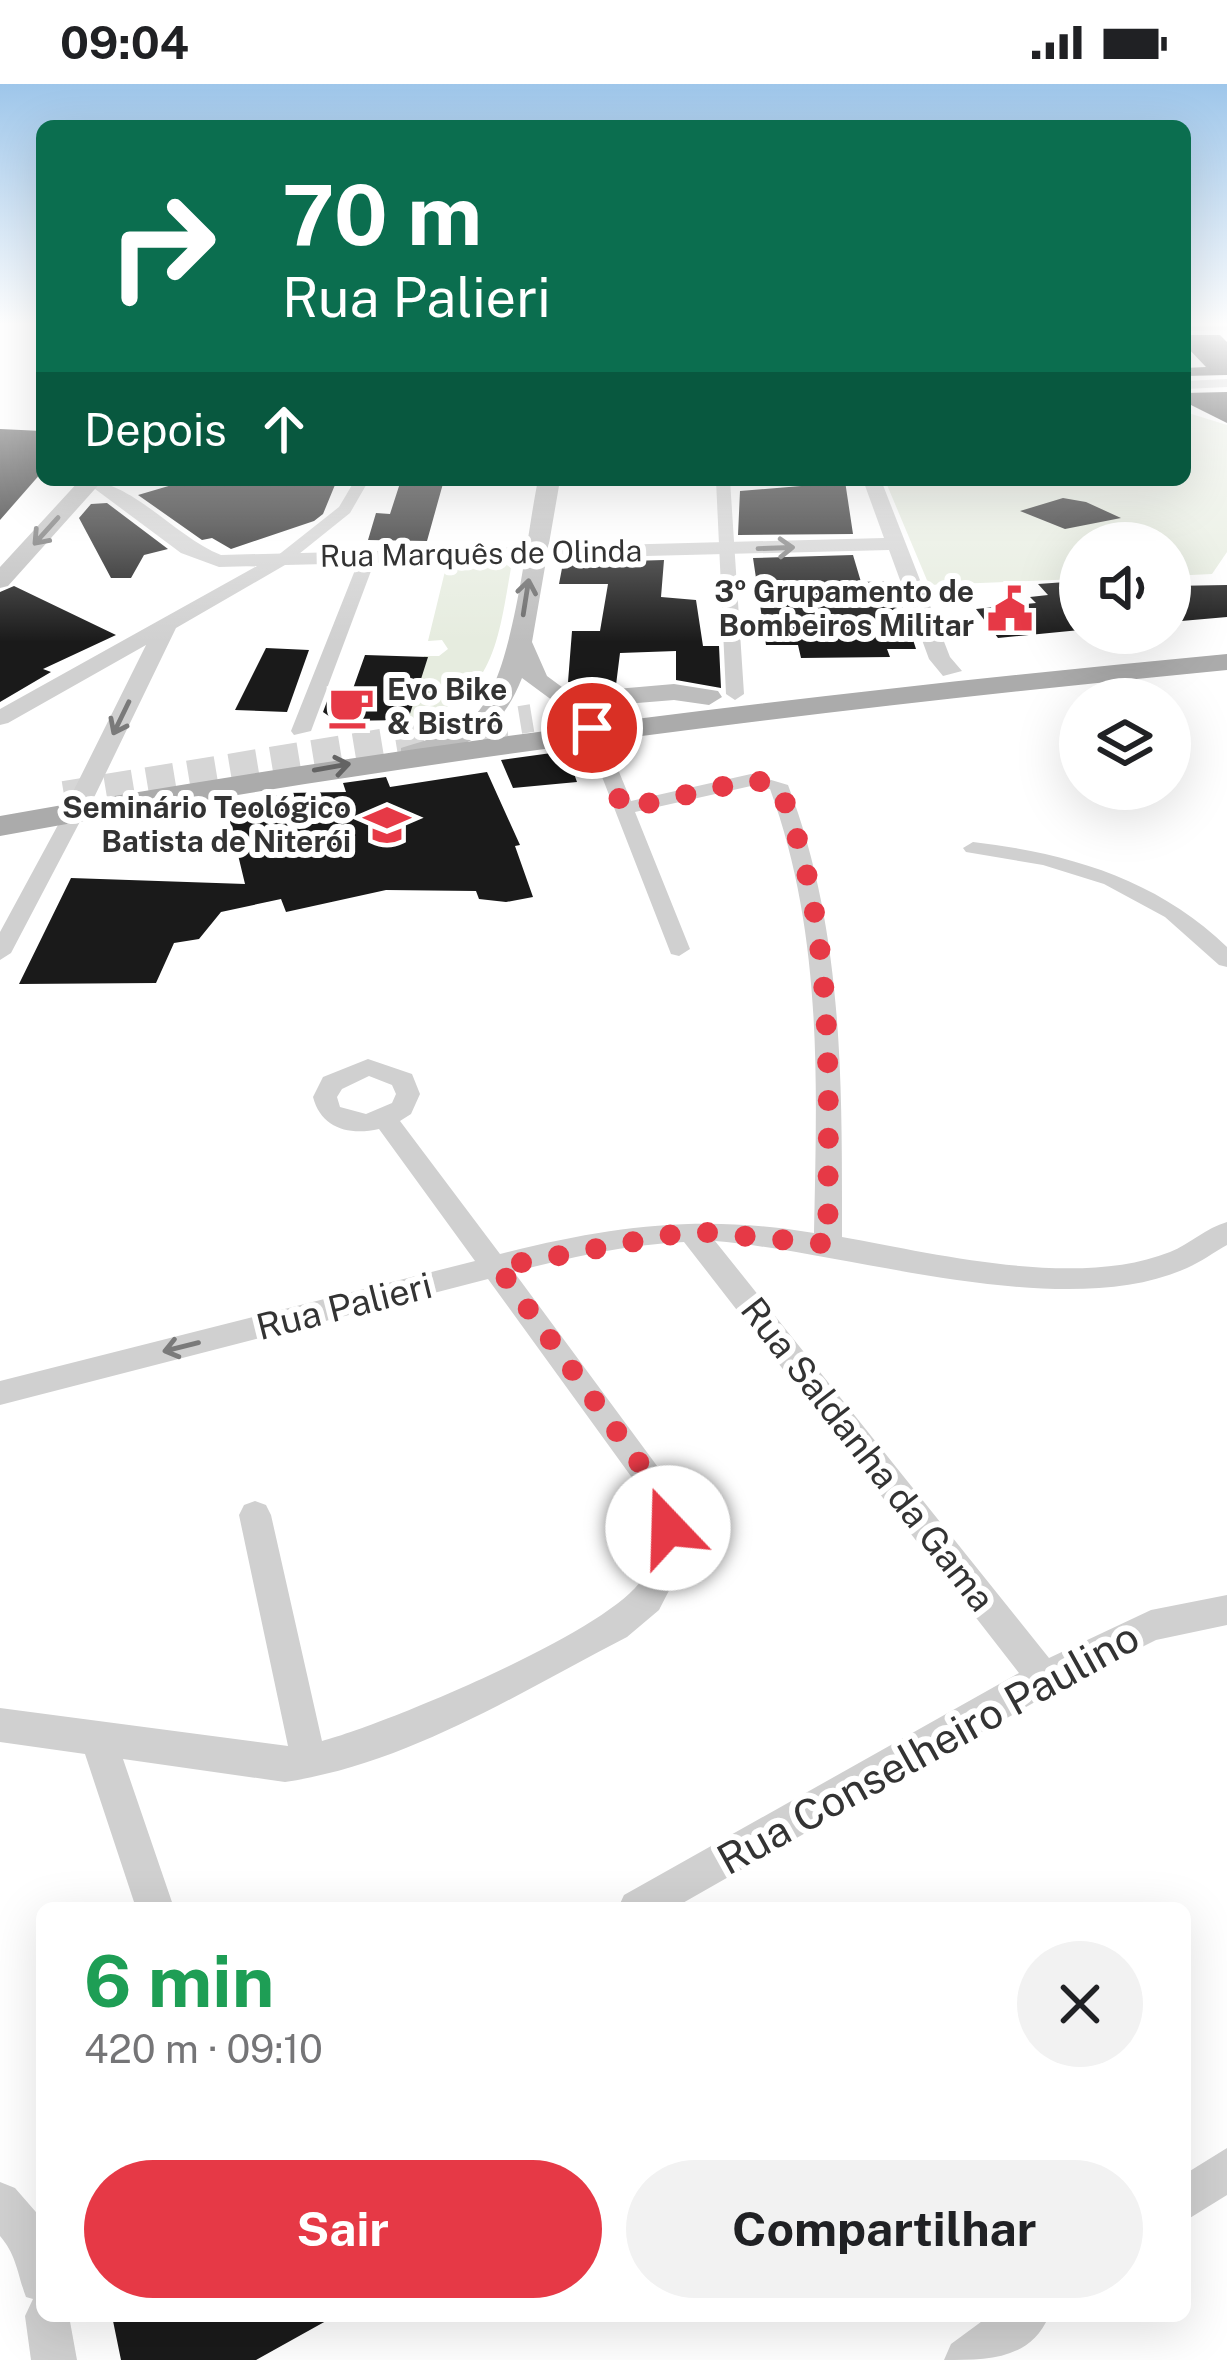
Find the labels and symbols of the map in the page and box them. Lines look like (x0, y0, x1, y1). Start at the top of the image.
one-way arrow (33, 515, 60, 545)
street label: Rua Marquês de Olinda (320, 532, 642, 574)
one-way arrow (756, 536, 795, 559)
place label: 3º Grupamento de Bombeiros Militar (714, 573, 974, 643)
one-way arrow (515, 578, 538, 617)
public building icon: 3º Grupamento de Bombeiros Militar (985, 584, 1035, 634)
place label: Evo Bike & Bistrô (387, 671, 507, 741)
pin (541, 677, 643, 779)
cafe icon: Evo Bike & Bistrô (326, 682, 376, 732)
one-way arrow (109, 699, 132, 735)
one-way arrow (311, 754, 350, 777)
place label: Seminário Teológico Batista de Niterói (62, 789, 351, 859)
school or university icon: Seminário Teológico Batista de Niterói (362, 800, 412, 850)
street label: Rua Palieri (252, 1264, 436, 1348)
street label: Rua Saldanha da Gama (733, 1289, 1003, 1619)
one-way arrow (163, 1337, 201, 1359)
position arrow (605, 1465, 731, 1591)
street label: Rua Conselheiro Paulino (709, 1611, 1147, 1884)

